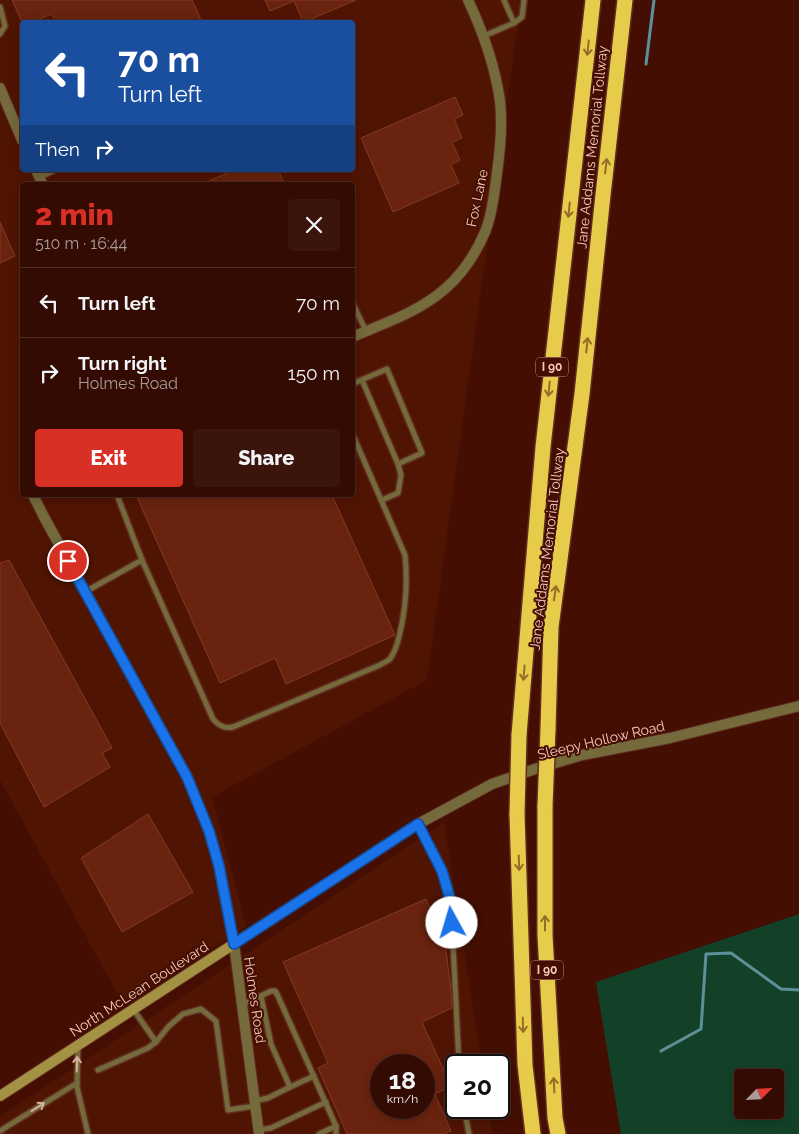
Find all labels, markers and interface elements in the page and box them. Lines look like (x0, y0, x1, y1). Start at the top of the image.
text: 70 m (118, 39, 200, 80)
icon: left (35, 40, 100, 105)
one-way arrow (583, 40, 593, 56)
street label: Jane Addams Memorial Tollway (573, 44, 611, 249)
text: Turn left (118, 81, 202, 107)
icon: right (90, 135, 118, 163)
text: Then (35, 138, 80, 160)
one-way arrow (601, 158, 611, 174)
street label: Fox Lane (463, 168, 491, 228)
text: 2 min (35, 197, 114, 232)
button: close (288, 199, 340, 251)
one-way arrow (564, 202, 574, 218)
text: 510 m · 16:44 (35, 234, 127, 253)
icon: left (35, 289, 63, 317)
text: Turn left (78, 292, 155, 314)
text: 70 m (296, 292, 340, 314)
one-way arrow (582, 337, 592, 353)
text: Turn right (78, 352, 167, 374)
road number: I 90 (536, 358, 568, 377)
icon: right (35, 359, 63, 387)
text: 150 m (288, 362, 340, 384)
text: Holmes Road (78, 374, 178, 393)
one-way arrow (544, 380, 554, 396)
button: Exit (35, 429, 183, 487)
button: Share (193, 429, 340, 487)
street label: Jane Addams Memorial Tollway (527, 446, 567, 651)
pin (47, 540, 89, 582)
icon: arrive (54, 547, 82, 575)
one-way arrow (551, 585, 561, 601)
one-way arrow (520, 664, 529, 680)
street label: Sleepy Hollow Road (536, 718, 666, 762)
one-way arrow (514, 854, 523, 870)
position arrow (425, 896, 477, 948)
one-way arrow (540, 915, 550, 932)
street label: North McLean Boulevard (67, 938, 211, 1040)
street label: Holmes Road (241, 956, 269, 1044)
road number: I 90 (531, 960, 563, 980)
one-way arrow (519, 1017, 528, 1033)
speed limit sign: 20 (445, 1054, 510, 1119)
one-way arrow (73, 1056, 82, 1072)
text: 18 (389, 1065, 416, 1095)
north arrow (734, 1069, 784, 1119)
map controls (734, 1069, 784, 1119)
one-way arrow (549, 1078, 558, 1094)
text: km/h (387, 1092, 418, 1106)
one-way arrow (31, 1102, 45, 1112)

